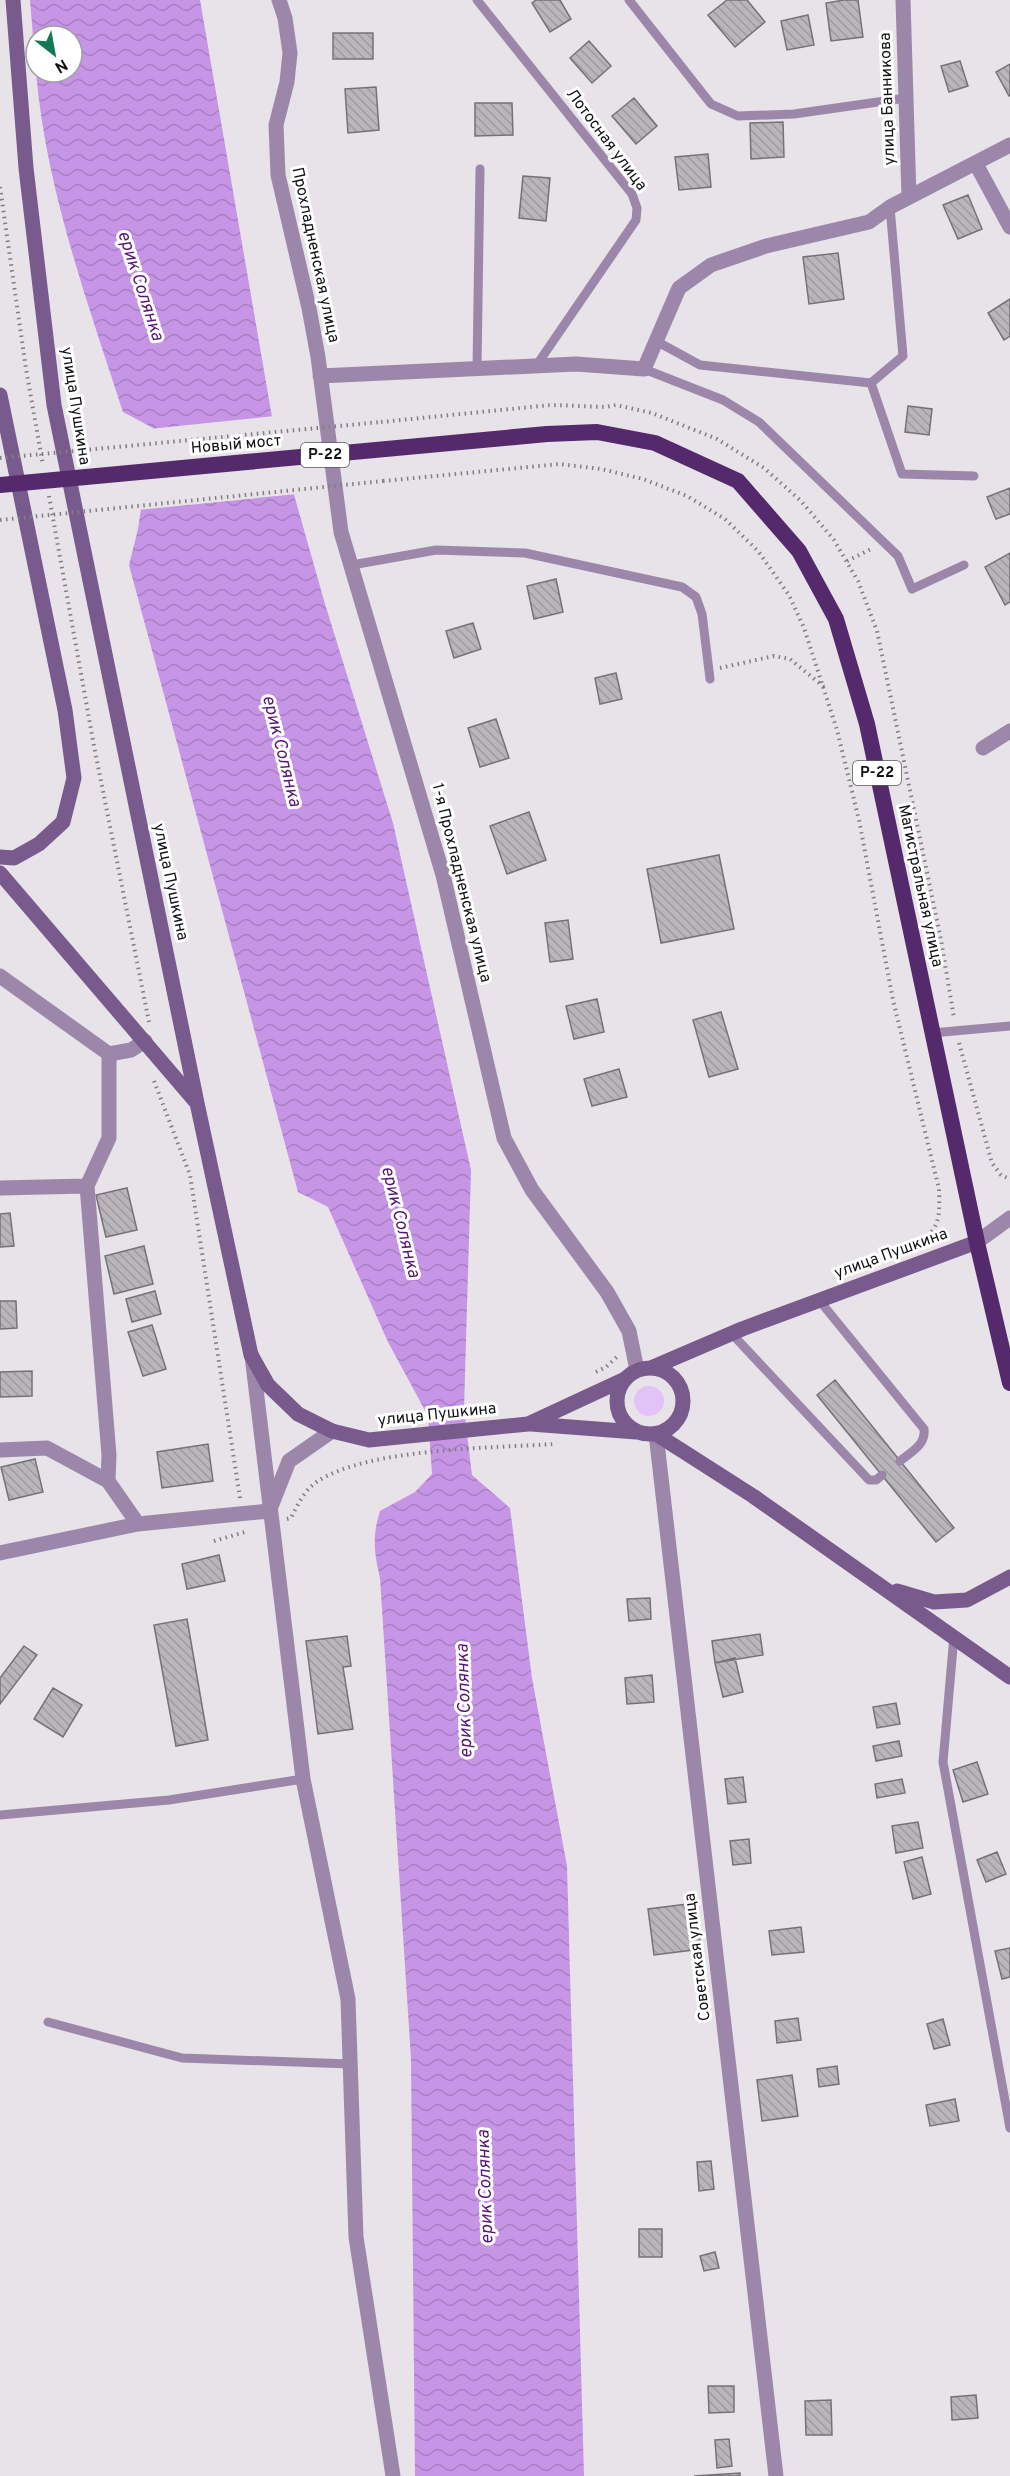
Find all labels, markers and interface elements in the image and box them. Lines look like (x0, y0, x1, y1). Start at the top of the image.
north arrow (24, 24, 84, 84)
street label: улица Банникова (876, 32, 900, 166)
text: N (51, 54, 71, 77)
street label: Лотосная улица (561, 85, 651, 195)
street label: Прохладненская улица (287, 165, 343, 345)
water label: ерик Солянка (111, 228, 169, 345)
street label: улица Пушкина (56, 346, 94, 466)
street label: Новый мост (190, 431, 282, 459)
road number: Р-22 (301, 443, 349, 467)
water label: ерик Солянка (256, 693, 306, 810)
road number: Р-22 (853, 761, 901, 785)
street label: 1-я Прохладненская улица (427, 781, 495, 985)
street label: Магистральная улица (893, 803, 947, 969)
street label: улица Пушкина (148, 822, 192, 942)
water label: ерик Солянка (375, 1164, 425, 1281)
street label: улица Пушкина (832, 1224, 950, 1284)
street label: улица Пушкина (377, 1399, 497, 1431)
water label: ерик Солянка (451, 1643, 478, 1758)
street label: Советская улица (680, 1892, 716, 2022)
water label: ерик Солянка (472, 2129, 499, 2244)

